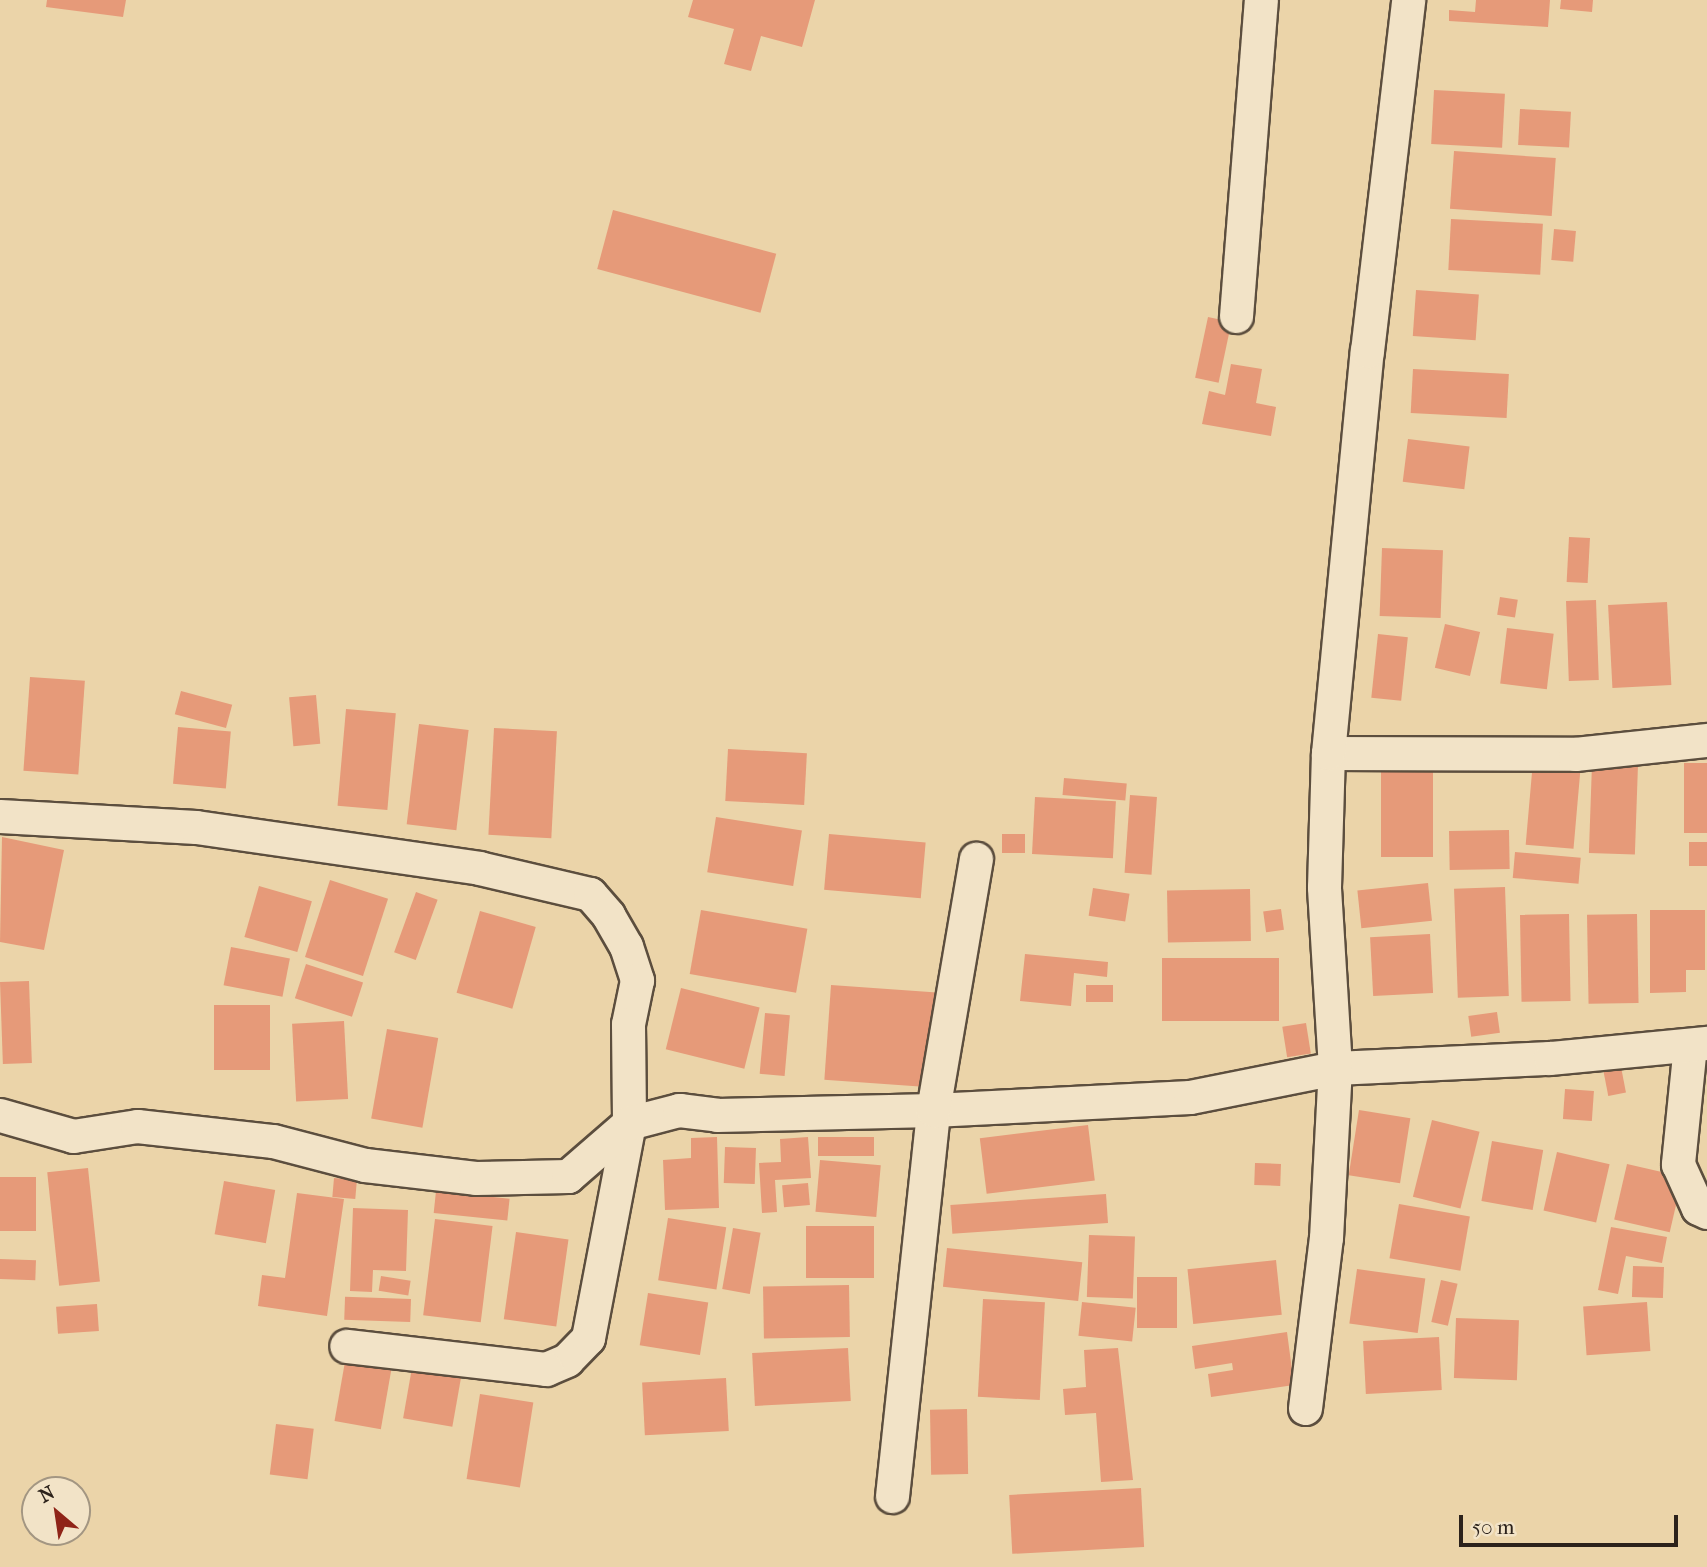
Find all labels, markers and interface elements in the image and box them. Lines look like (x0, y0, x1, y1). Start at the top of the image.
north arrow (21, 1476, 91, 1546)
text: N (35, 1481, 58, 1508)
scale bar (1462, 1500, 1681, 1544)
text: 50 m (1472, 1515, 1515, 1539)

